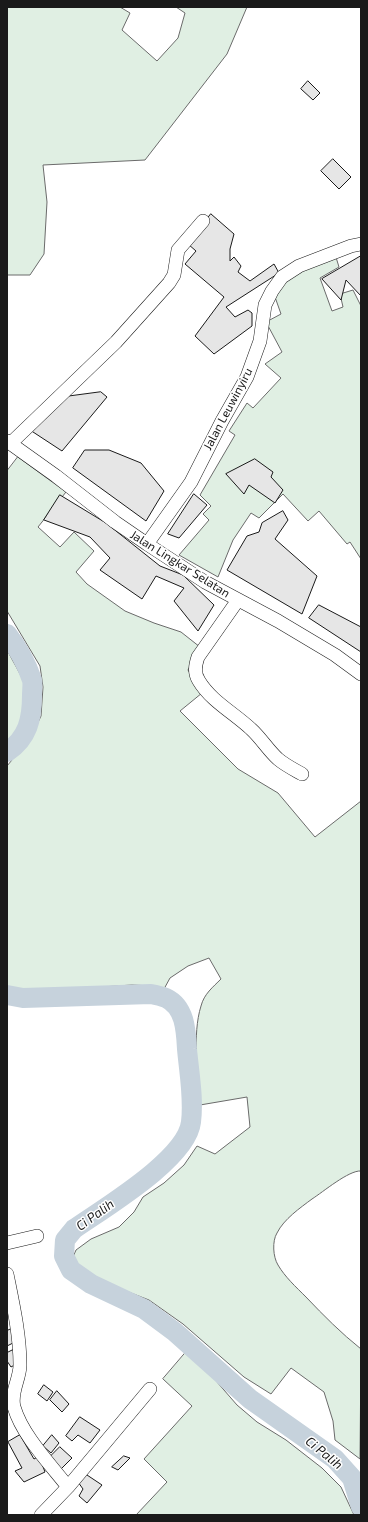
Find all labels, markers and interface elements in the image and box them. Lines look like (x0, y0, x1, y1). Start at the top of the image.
street label: Jalan Leuwinyiru (200, 366, 256, 452)
street label: Jalan Lingkar Selatan (127, 527, 233, 601)
water label: Ci Palih (73, 1196, 117, 1234)
water label: Ci Palih (302, 1433, 346, 1473)

